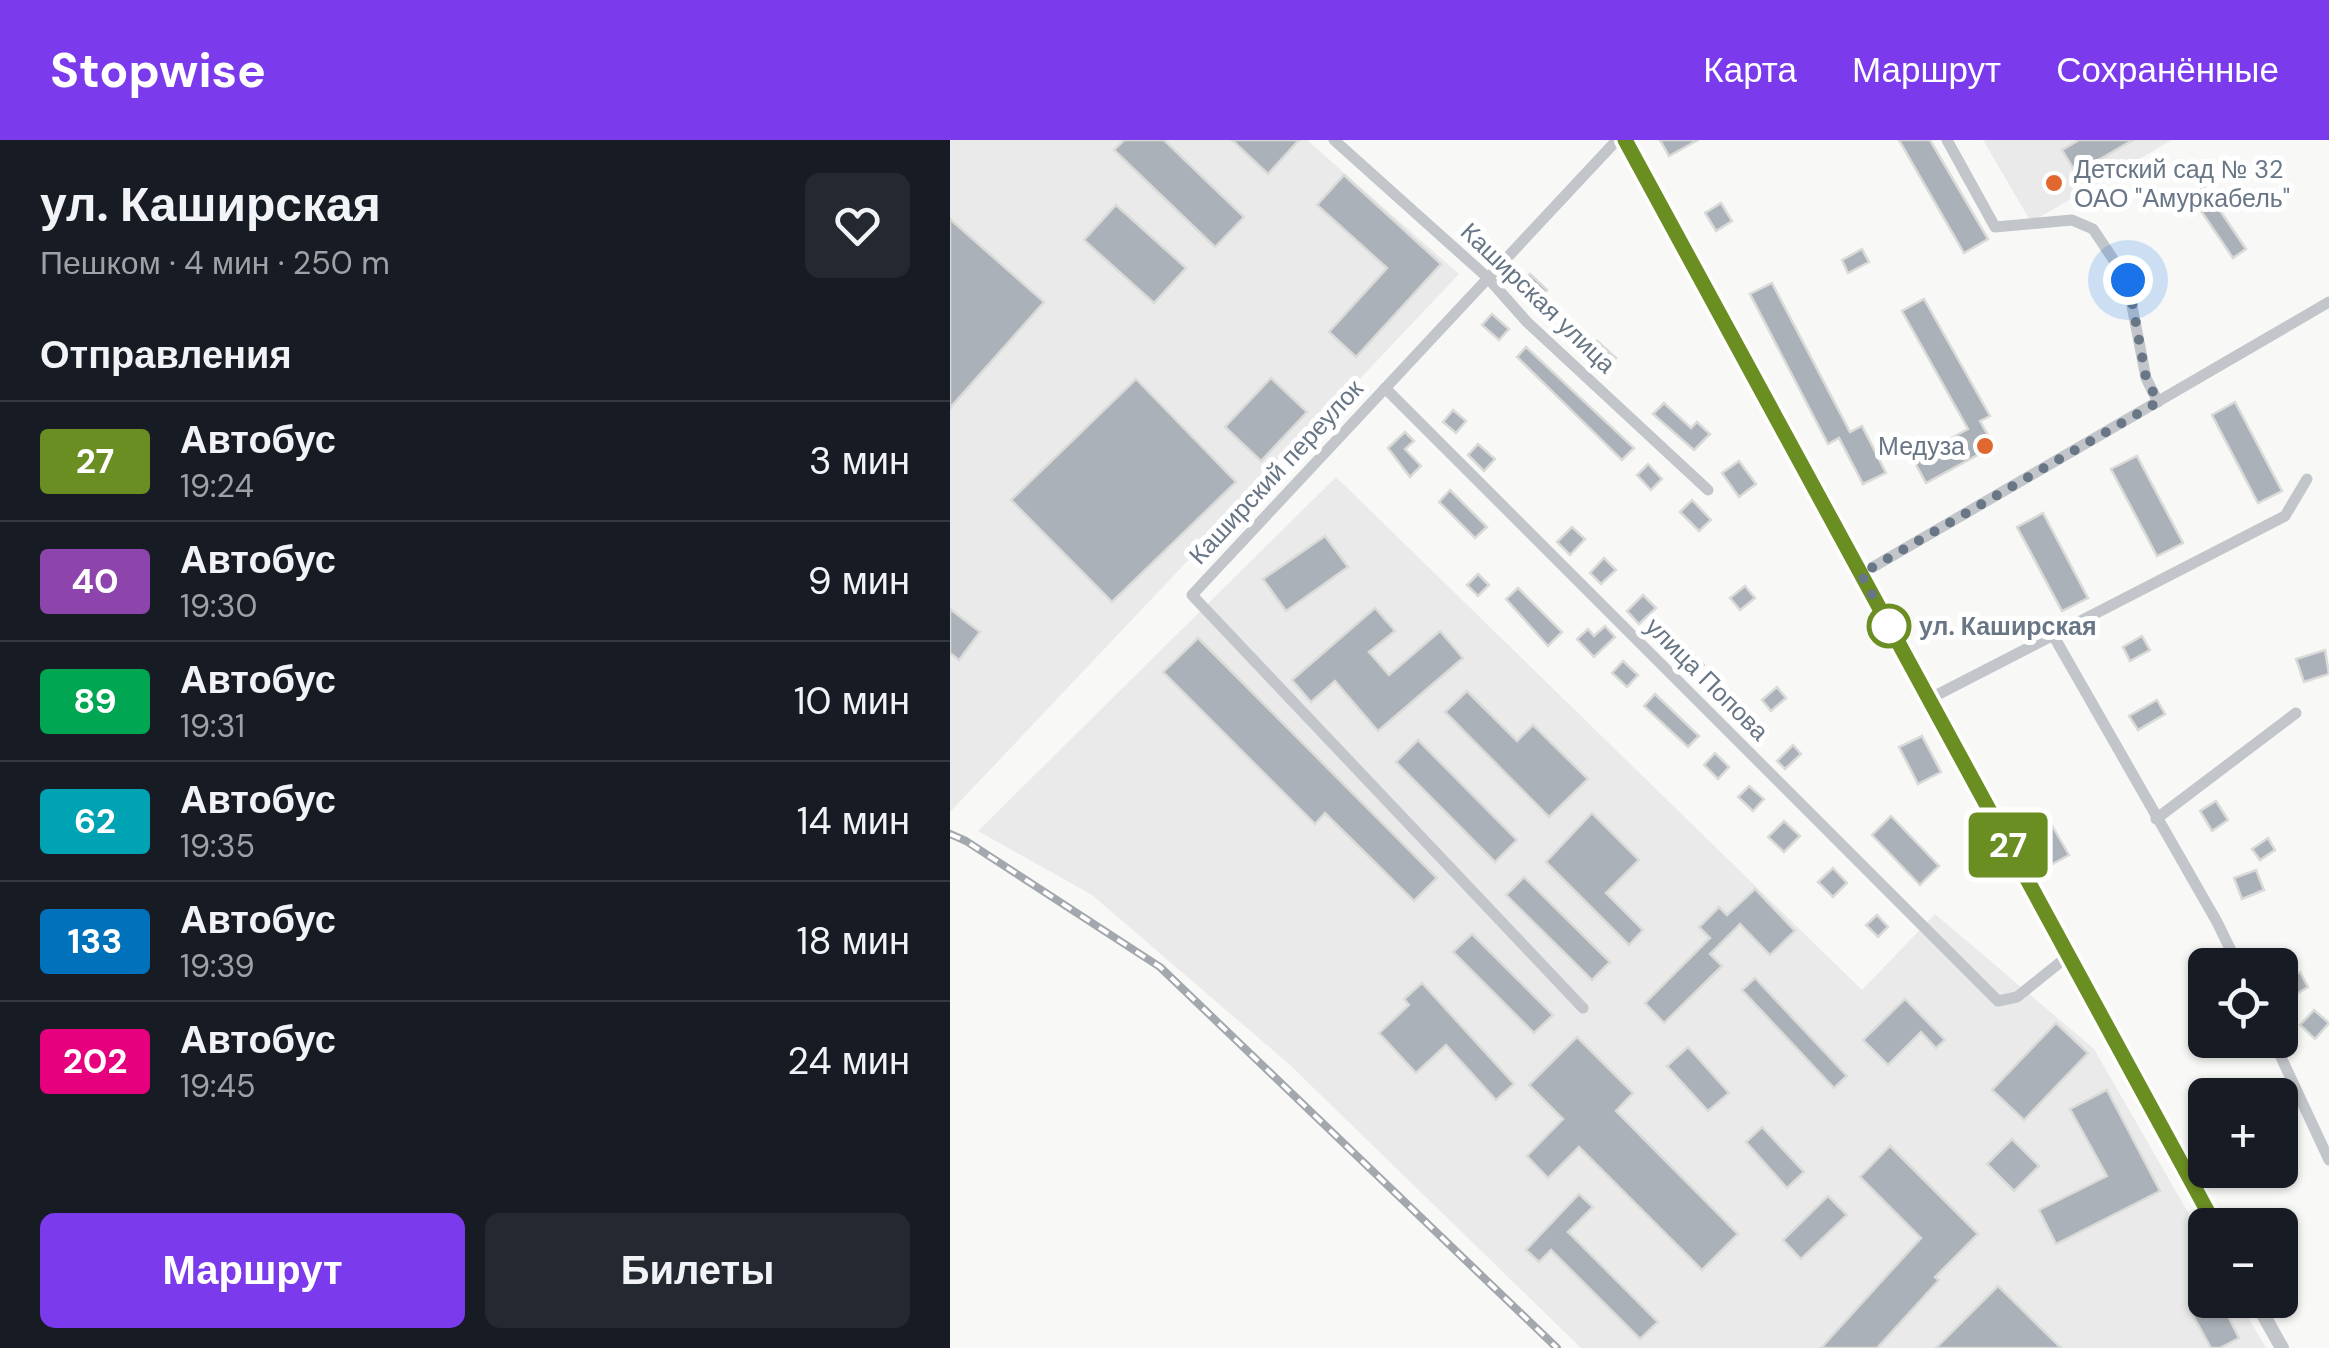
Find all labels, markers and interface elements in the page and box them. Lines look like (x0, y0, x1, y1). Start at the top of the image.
text: Stopwise (50, 39, 266, 102)
text: Карта (1703, 47, 1797, 93)
text: Маршрут (1852, 47, 2001, 93)
text: Сохранённые (2056, 47, 2279, 93)
place label: Детский сад № 32 ОАО "Амуркабель" (2074, 153, 2290, 215)
marker: Детский сад № 32 ОАО "Амуркабель" (2043, 172, 2065, 194)
text: ул. Каширская (40, 173, 381, 236)
button: heart (805, 173, 910, 278)
street label: Каширская улица (1453, 216, 1623, 381)
text: Пешком · 4 мин · 250 m (40, 242, 390, 284)
your location (2103, 255, 2153, 305)
text: Отправления (40, 330, 292, 380)
street label: Каширский переулок (1182, 372, 1371, 571)
text: Автобус (180, 415, 336, 465)
place label: Медуза (1878, 430, 1965, 463)
marker: Медуза (1974, 435, 1996, 457)
text: 3 мин (809, 436, 910, 486)
text: 27 (76, 438, 114, 484)
text: 19:24 (180, 465, 254, 507)
text: Автобус (180, 535, 336, 585)
text: 9 мин (808, 556, 910, 606)
text: 40 (71, 558, 119, 604)
text: 19:30 (180, 585, 257, 627)
marker: ул. Каширская (1868, 605, 1910, 647)
street label: улица Попова (1638, 610, 1776, 748)
place label: ул. Каширская (1919, 610, 2096, 643)
text: Автобус (180, 655, 336, 705)
text: 10 мин (794, 676, 910, 726)
text: 89 (73, 678, 117, 724)
text: 19:31 (180, 705, 245, 747)
text: Автобус (180, 775, 336, 825)
text: 14 мин (797, 796, 910, 846)
text: 62 (74, 798, 116, 844)
line badge: 27 (1963, 812, 2053, 878)
text: 27 (1989, 822, 2027, 868)
text: 19:35 (180, 825, 255, 867)
text: Автобус (180, 895, 336, 945)
text: 18 мин (797, 916, 910, 966)
text: 133 (68, 918, 122, 964)
text: 19:39 (180, 945, 255, 987)
map controls (2188, 948, 2298, 1318)
button: locate (2188, 948, 2298, 1058)
text: Автобус (180, 1015, 336, 1065)
text: 24 мин (787, 1036, 910, 1086)
text: 202 (63, 1038, 127, 1084)
text: 19:45 (180, 1065, 256, 1107)
button: + (2188, 1078, 2298, 1188)
button: − (2188, 1208, 2298, 1318)
button: Маршрут (40, 1213, 465, 1328)
button: Билеты (485, 1213, 910, 1328)

